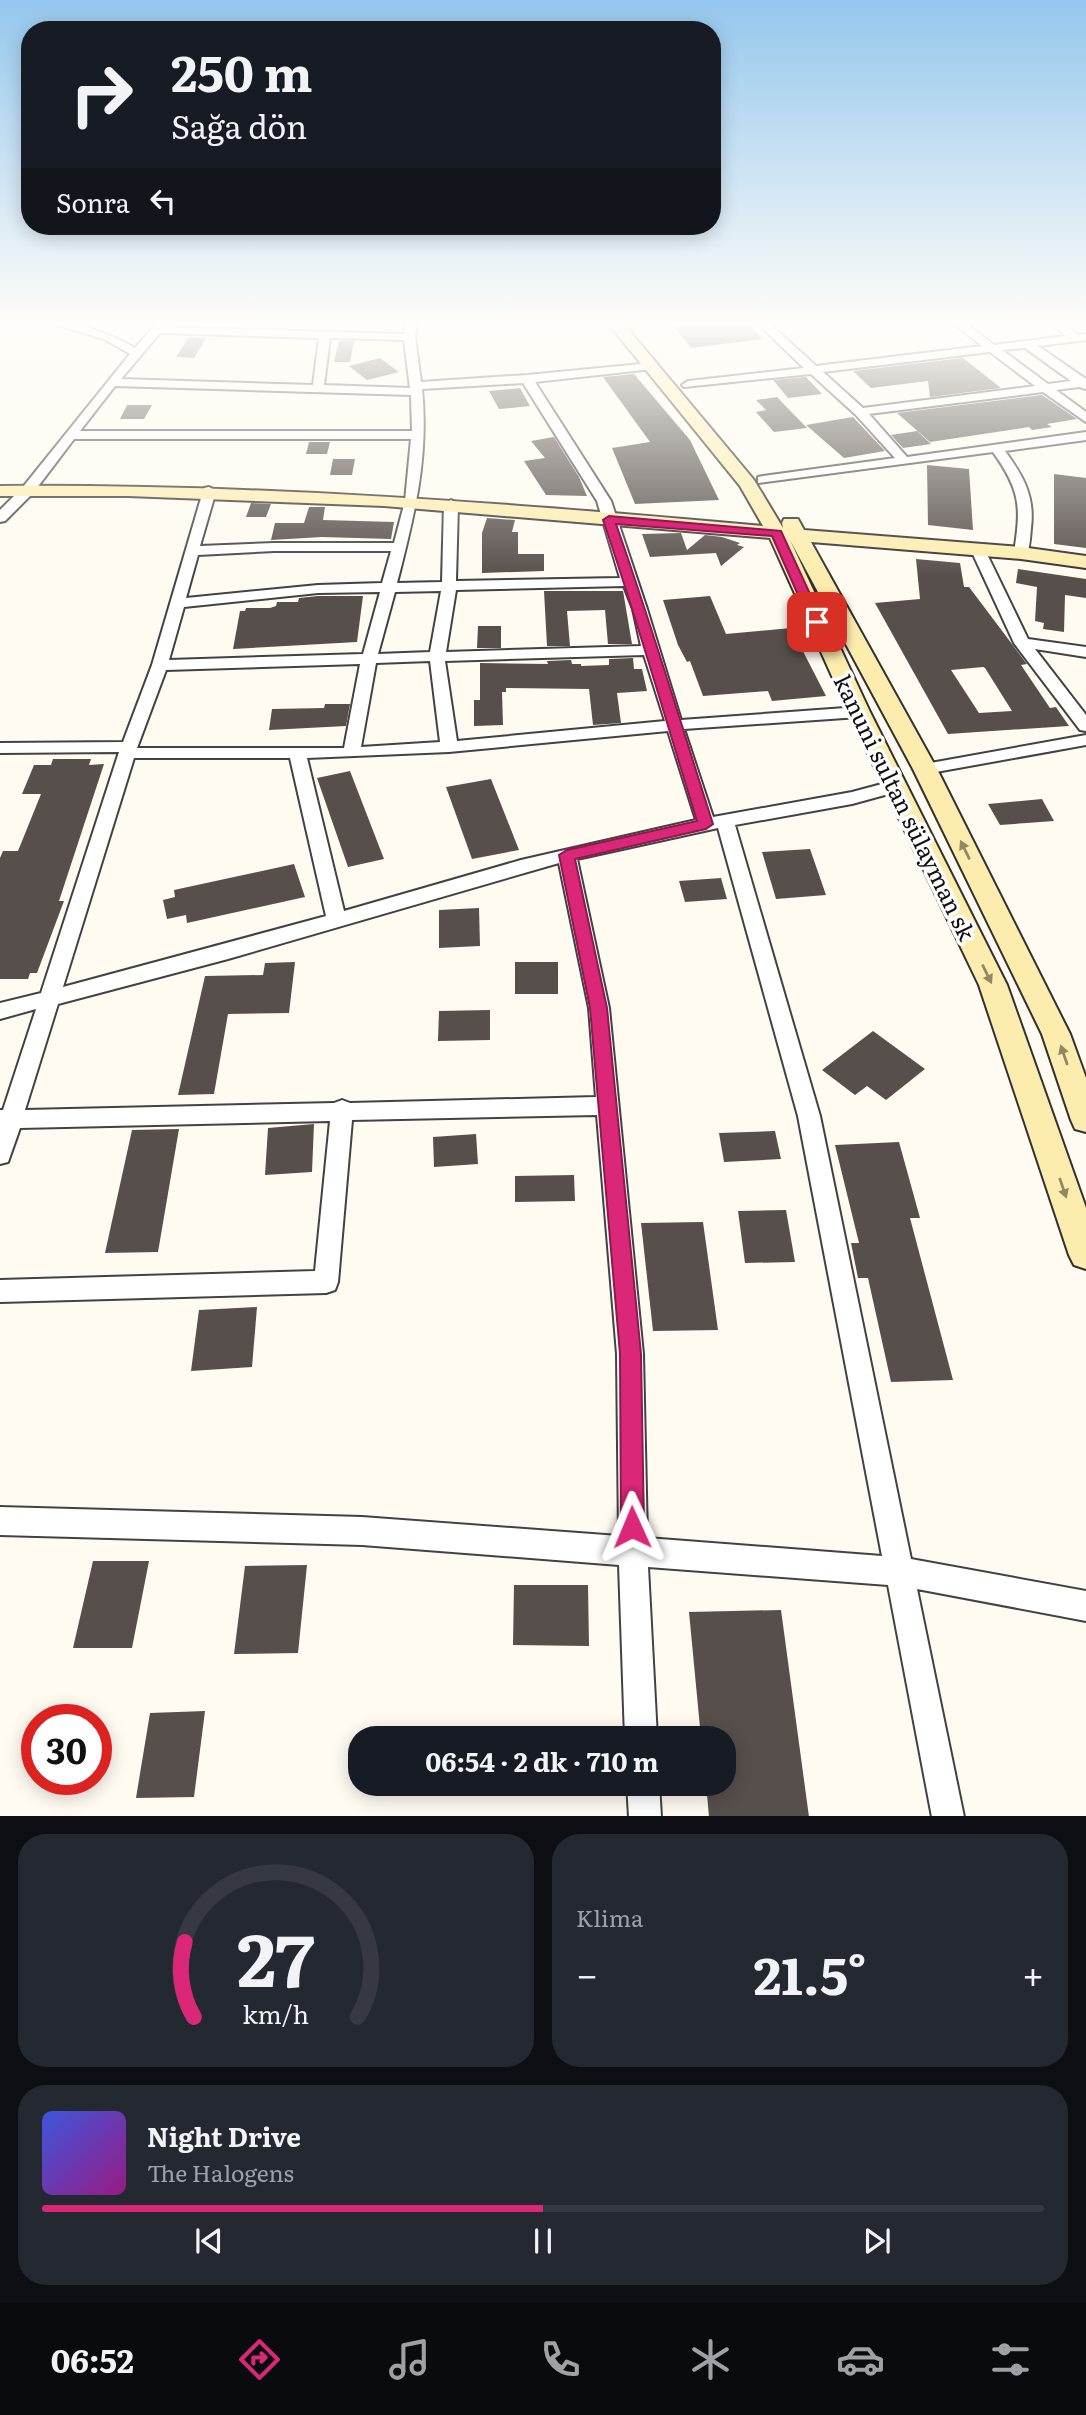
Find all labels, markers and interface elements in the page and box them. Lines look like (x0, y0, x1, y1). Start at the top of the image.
text: 250 m (171, 34, 313, 107)
icon: right (56, 49, 147, 140)
text: Sağa dön (171, 101, 307, 149)
text: Sonra (56, 182, 130, 221)
icon: left (144, 182, 182, 220)
pin (787, 592, 847, 652)
icon: arrive (798, 603, 836, 641)
street label: kanuni sultan sülayman sk (827, 668, 986, 947)
one-way arrow (960, 840, 971, 860)
one-way arrow (982, 964, 993, 984)
one-way arrow (1058, 1045, 1069, 1066)
one-way arrow (1058, 1178, 1069, 1199)
position arrow (595, 1490, 669, 1564)
speed limit sign: 30 (21, 1704, 112, 1795)
text: 06:54 · 2 dk · 710 m (425, 1741, 659, 1780)
text: Klima (576, 1900, 643, 1934)
text: 27 (237, 1901, 315, 2009)
text: 21.5° (753, 1934, 867, 2011)
text: − (576, 1944, 598, 2001)
text: + (1022, 1944, 1044, 2001)
text: km/h (243, 1994, 309, 2031)
text: Night Drive (147, 2116, 301, 2155)
text: The Halogens (147, 2155, 294, 2189)
icon: previous (190, 2222, 228, 2260)
icon: pause (524, 2222, 562, 2260)
icon: next (858, 2222, 896, 2260)
text: 06:52 (51, 2335, 134, 2383)
icon: directions (235, 2335, 284, 2384)
icon: music (385, 2335, 434, 2384)
icon: phone (536, 2335, 585, 2384)
icon: climate (686, 2335, 735, 2384)
icon: car (836, 2335, 885, 2384)
icon: filters (986, 2335, 1035, 2384)

